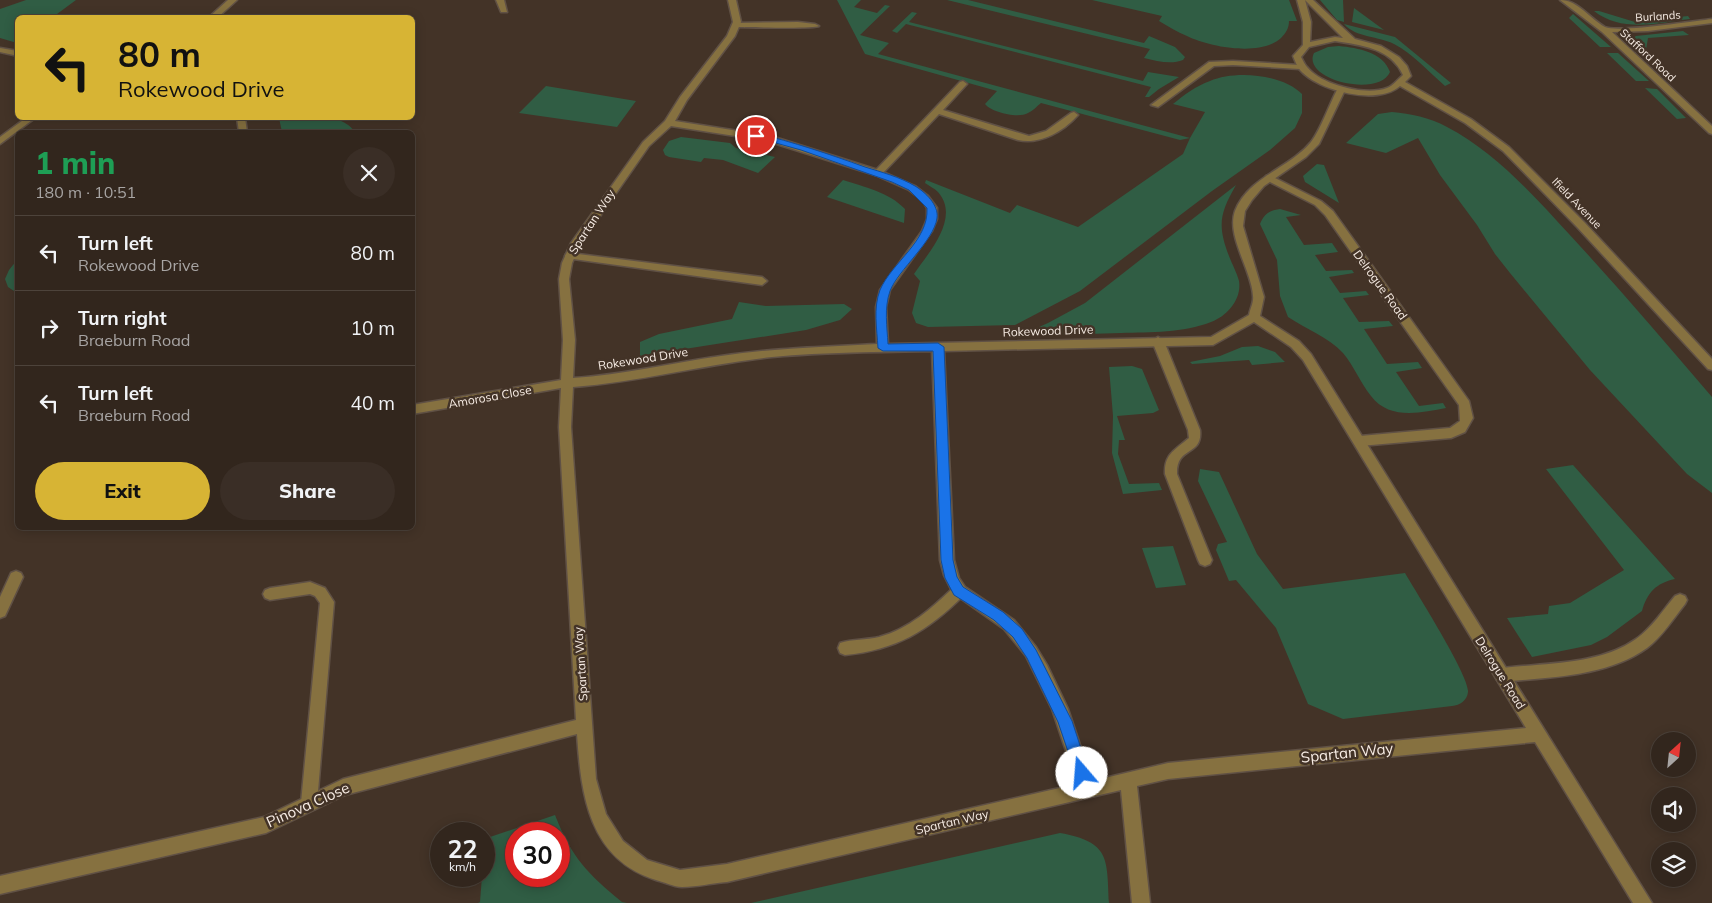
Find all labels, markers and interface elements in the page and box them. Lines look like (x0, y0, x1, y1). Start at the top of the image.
street label: Burlands (1635, 7, 1681, 25)
street label: Stafford Road (1617, 26, 1679, 84)
text: 80 m (118, 32, 201, 76)
icon: left (35, 35, 100, 100)
text: Rokewood Drive (118, 75, 285, 103)
pin (735, 115, 777, 157)
icon: arrive (742, 122, 770, 150)
text: 1 min (35, 144, 115, 182)
button: close (343, 147, 395, 199)
street label: Ifield Avenue (1549, 175, 1605, 231)
text: 180 m · 10:51 (35, 182, 136, 202)
street label: Spartan Way (565, 186, 618, 257)
text: Turn left (78, 231, 153, 255)
icon: left (35, 239, 63, 267)
text: 80 m (351, 241, 395, 265)
street label: Delrogue Road (1350, 247, 1411, 323)
text: Rokewood Drive (78, 255, 199, 275)
text: Turn right (78, 306, 167, 330)
icon: right (35, 314, 63, 342)
text: 10 m (351, 316, 395, 340)
street label: Rokewood Drive (1002, 321, 1094, 340)
text: Braeburn Road (78, 330, 190, 350)
street label: Rokewood Drive (597, 344, 689, 373)
text: Turn left (78, 381, 153, 405)
street label: Amorosa Close (447, 382, 533, 411)
icon: left (35, 389, 63, 417)
text: 40 m (351, 391, 395, 415)
text: Braeburn Road (78, 405, 190, 425)
button: Exit (35, 462, 210, 520)
button: Share (220, 462, 395, 520)
street label: Spartan Way (570, 626, 591, 702)
street label: Delrogue Road (1472, 634, 1529, 712)
north arrow (1651, 732, 1696, 778)
map controls (1651, 732, 1696, 887)
street label: Spartan Way (1300, 738, 1394, 767)
position arrow (1055, 746, 1107, 798)
street label: Pinova Close (263, 778, 352, 831)
button: sound (1651, 787, 1696, 832)
street label: Spartan Way (914, 806, 990, 837)
speed limit sign: 30 (505, 822, 570, 887)
text: 22 (447, 833, 478, 864)
button: layers (1651, 842, 1696, 887)
text: km/h (449, 859, 476, 874)

